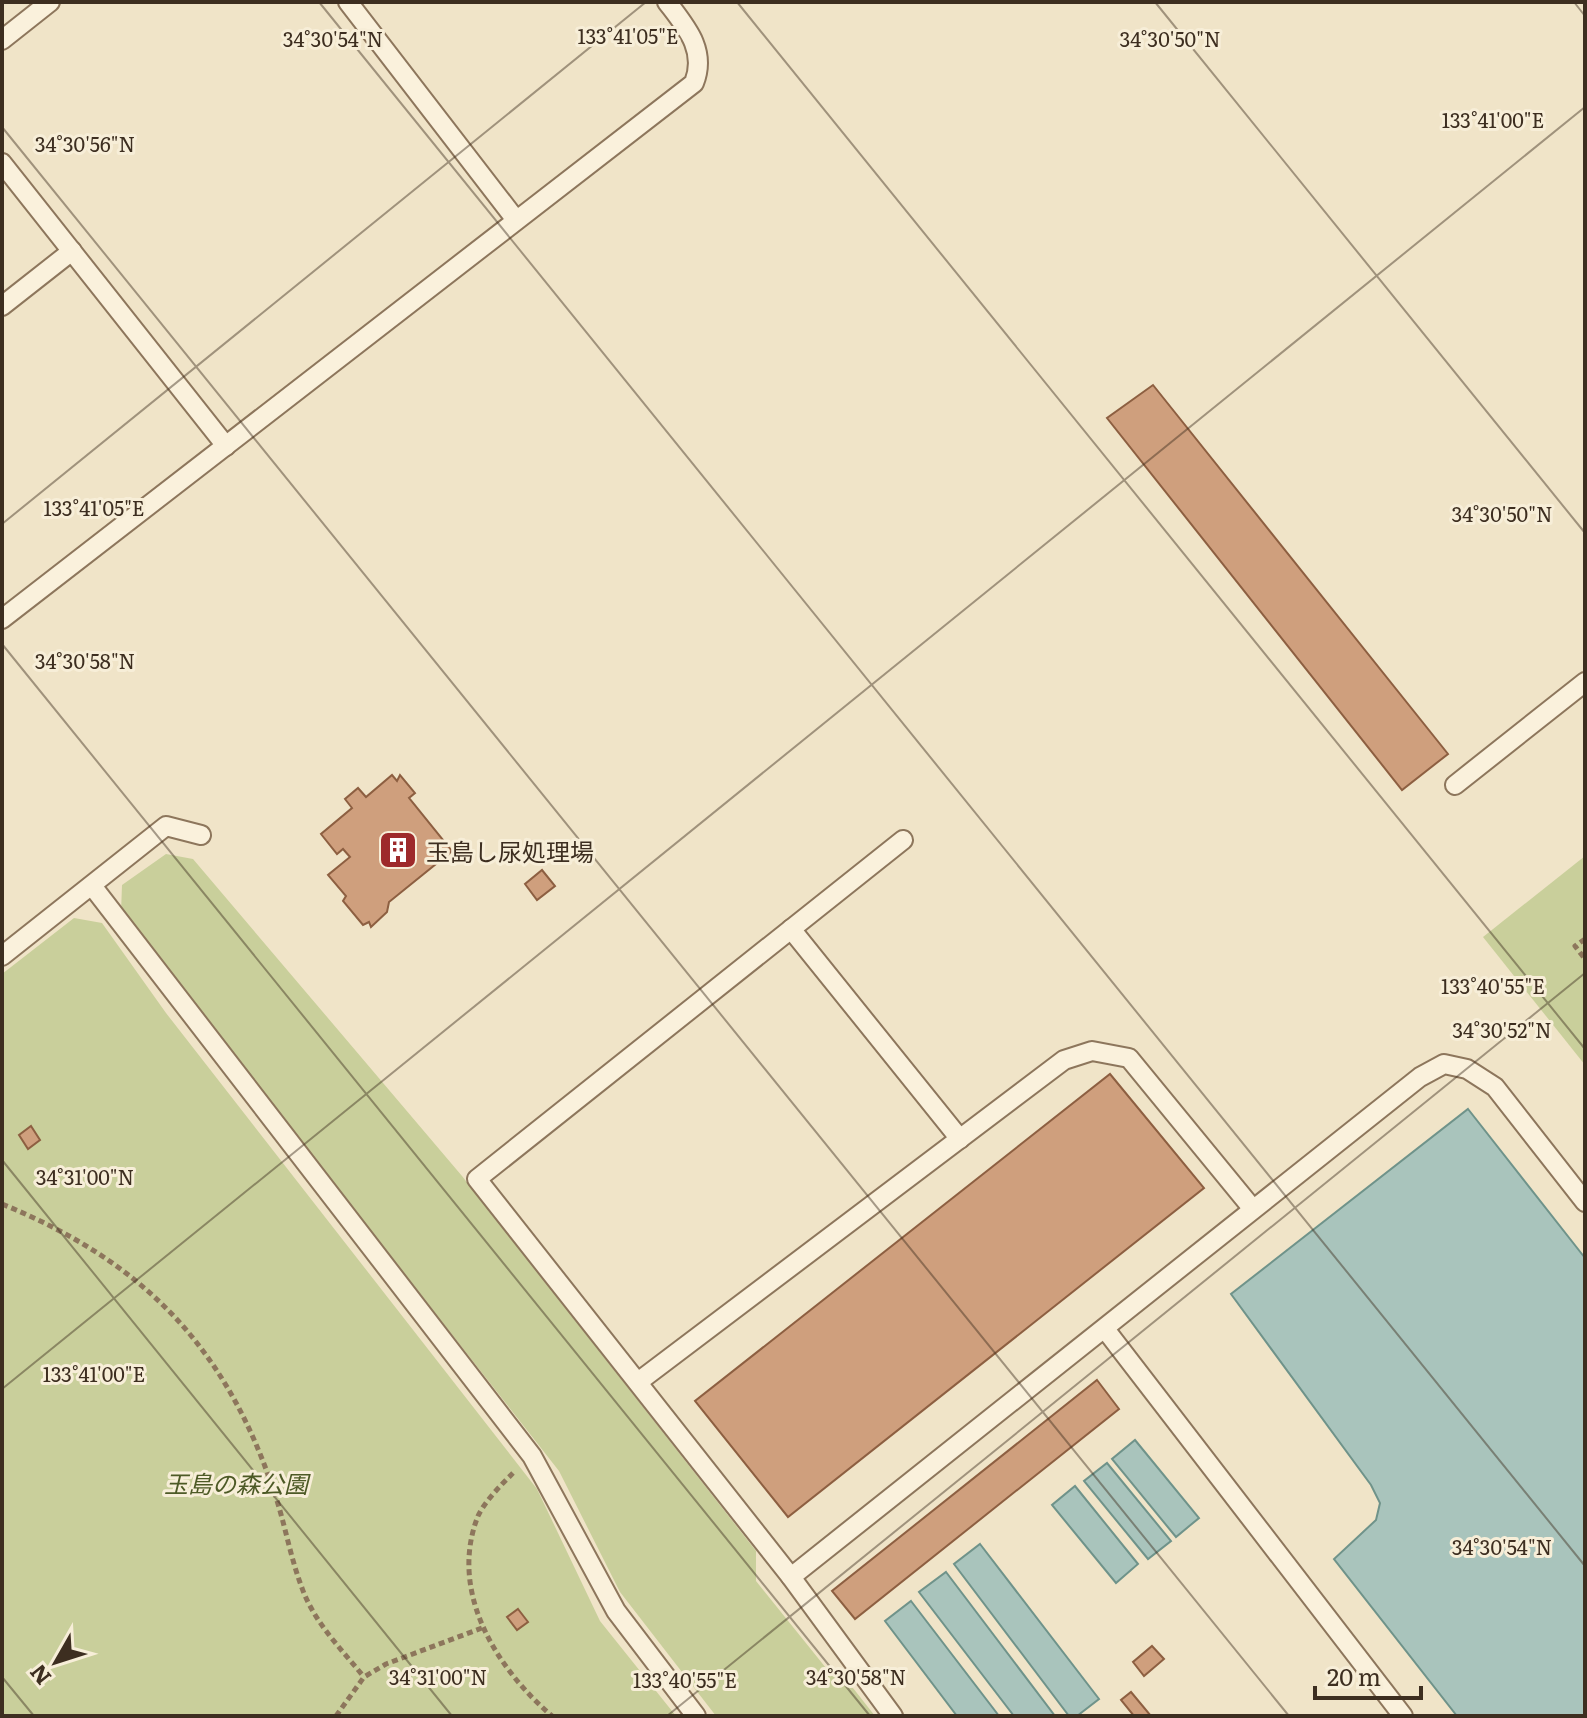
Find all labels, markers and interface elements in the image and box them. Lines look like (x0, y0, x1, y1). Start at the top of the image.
text: 133°41'05"E (577, 20, 679, 50)
text: 34°30'54"N (283, 23, 383, 53)
text: 34°30'50"N (1119, 23, 1221, 53)
text: 133°41'00"E (1442, 104, 1544, 134)
text: 34°30'56"N (35, 128, 135, 158)
text: 133°41'05"E (43, 492, 145, 522)
text: 34°30'50"N (1451, 498, 1553, 528)
text: 34°30'58"N (35, 645, 135, 675)
building icon: 玉島し尿処理場 (377, 829, 419, 871)
place label: 玉島し尿処理場 (426, 833, 594, 868)
text: 133°40'55"E (1441, 970, 1545, 1000)
text: 34°30'52"N (1452, 1014, 1552, 1044)
text: 34°31'00"N (36, 1161, 134, 1191)
text: 133°41'00"E (43, 1358, 145, 1388)
park label: 玉島の森公園 (164, 1465, 311, 1500)
text: 34°30'54"N (1452, 1531, 1552, 1561)
north arrow (16, 1622, 96, 1702)
scale bar (1315, 1650, 1421, 1700)
text: N (21, 1658, 58, 1693)
text: 20 m (1327, 1658, 1381, 1693)
text: 34°31'00"N (389, 1661, 487, 1691)
text: 34°30'58"N (806, 1661, 906, 1691)
text: 133°40'55"E (633, 1664, 737, 1694)

